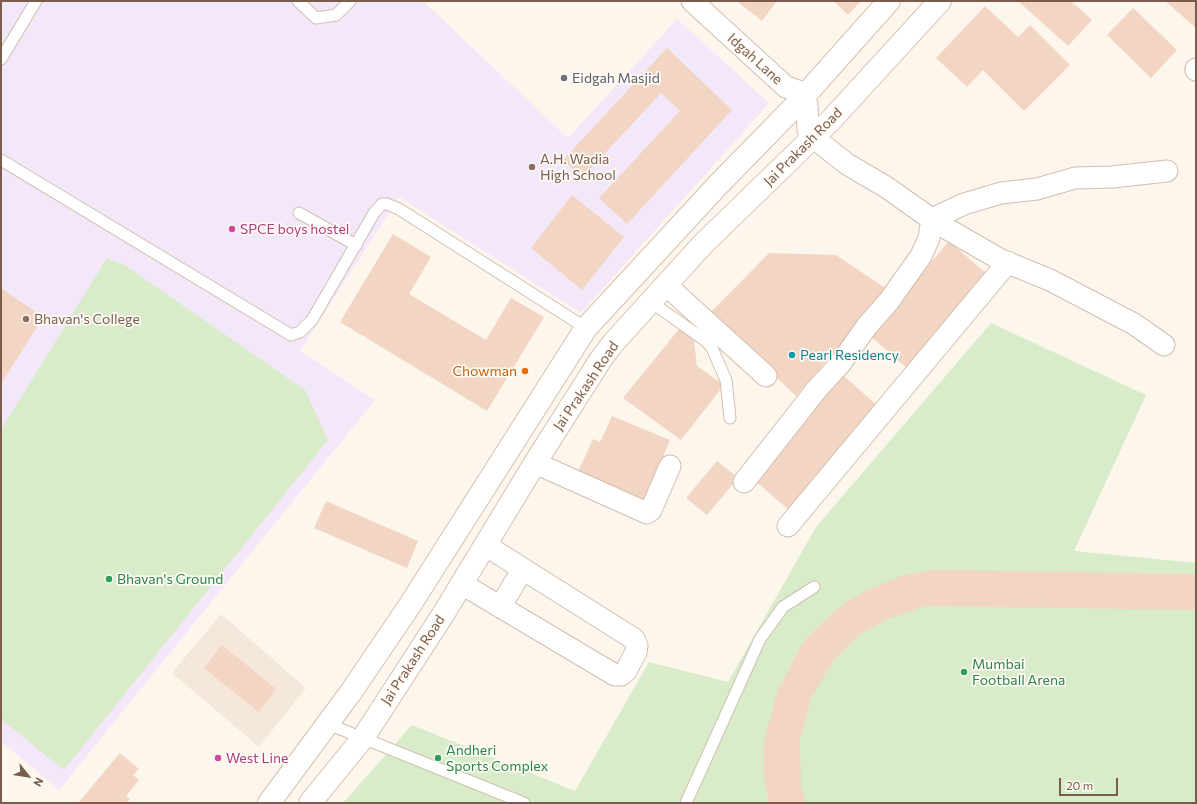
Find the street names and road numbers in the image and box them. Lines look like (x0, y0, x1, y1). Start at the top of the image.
street label: Idgah Lane (724, 30, 786, 88)
street label: Jai Prakash Road (760, 104, 846, 190)
street label: Jai Prakash Road (550, 338, 622, 434)
street label: Jai Prakash Road (378, 612, 448, 708)

